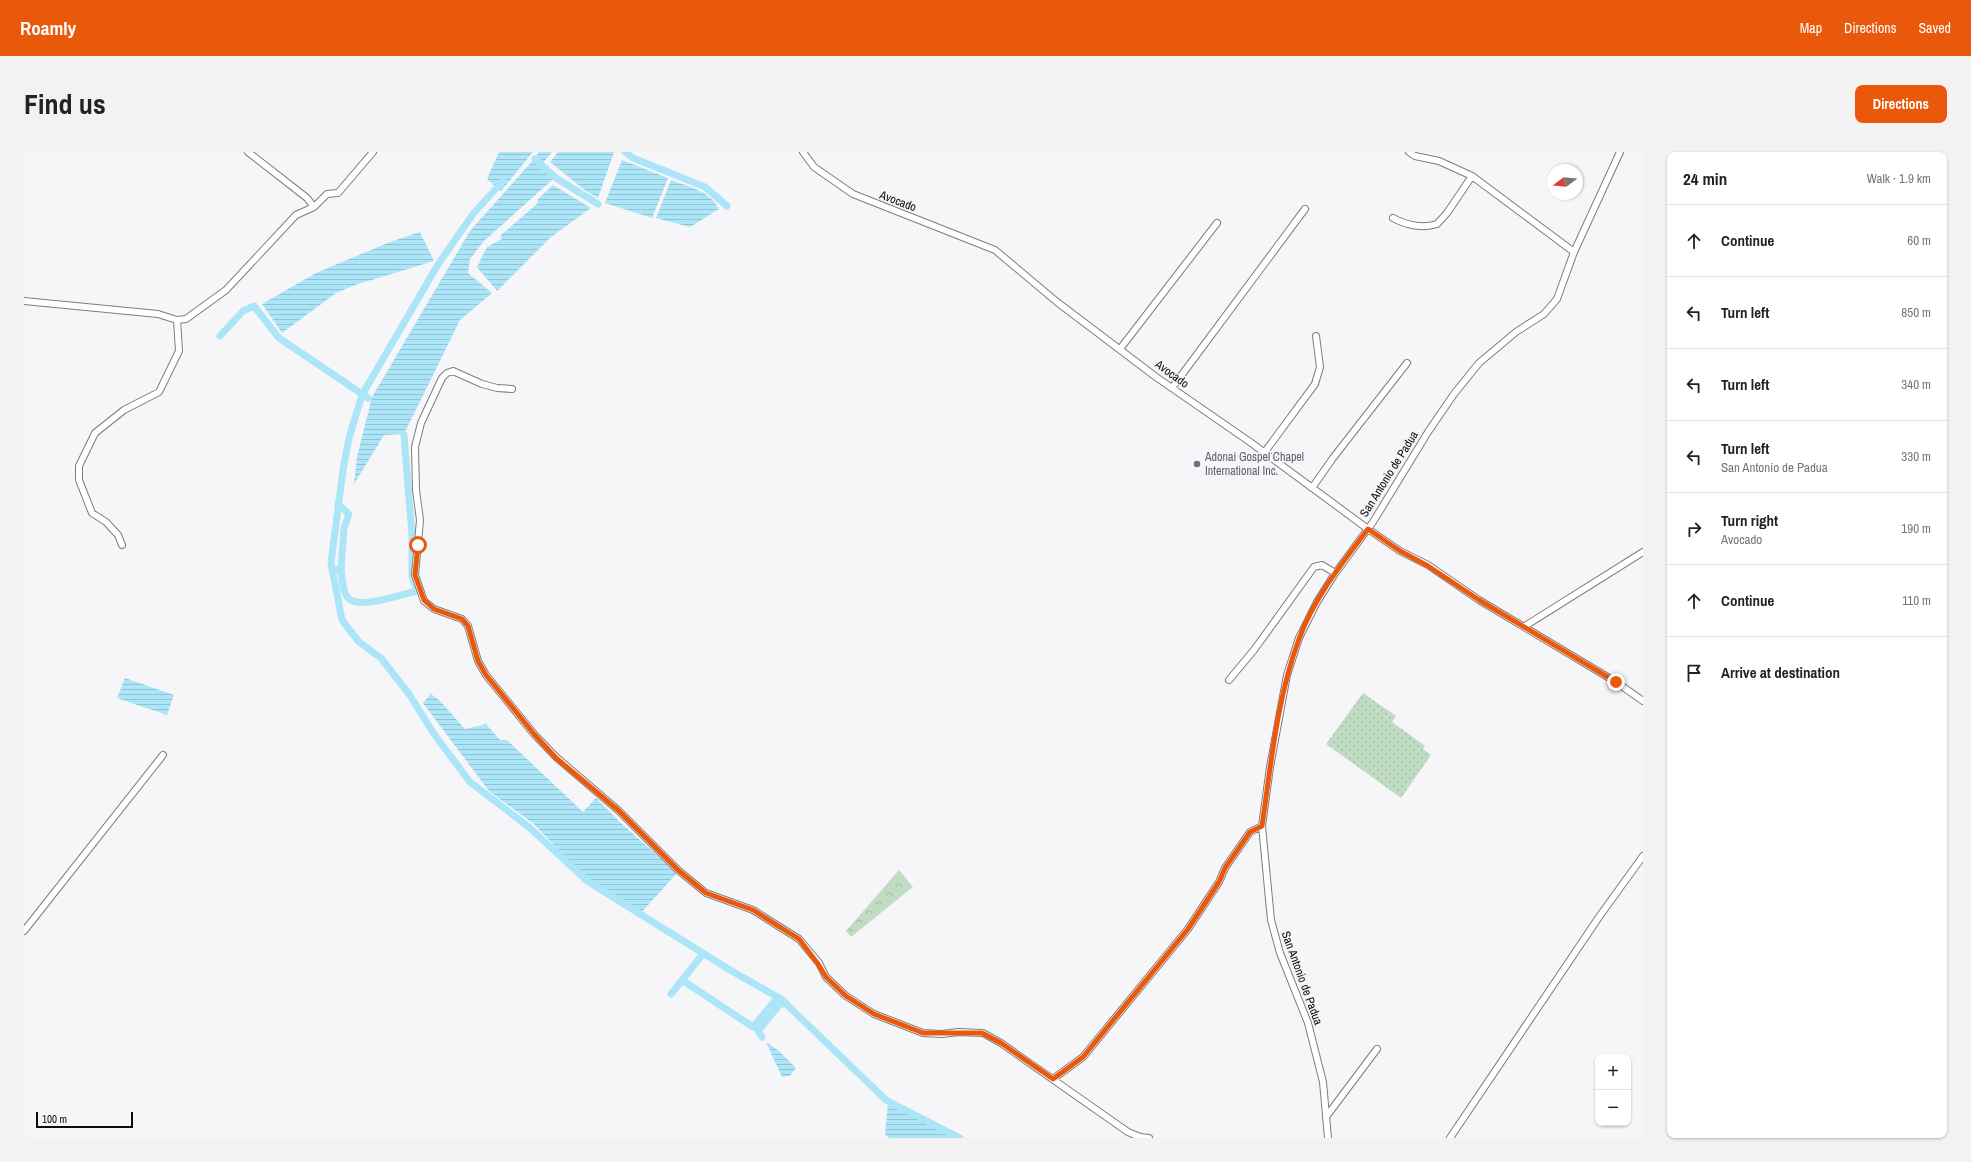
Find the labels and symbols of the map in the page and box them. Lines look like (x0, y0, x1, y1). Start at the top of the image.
north arrow (1547, 164, 1583, 200)
street label: Avocado (876, 186, 919, 215)
street label: Avocado (1151, 356, 1192, 392)
street label: San Antonio de Padua (1356, 428, 1422, 520)
place label: Adonai Gospel Chapel International Inc. (1204, 449, 1304, 479)
marker: Adonai Gospel Chapel International Inc. (1192, 459, 1202, 469)
route start (409, 536, 427, 554)
route end (1607, 673, 1625, 691)
street label: San Antonio de Padua (1278, 929, 1327, 1028)
scale bar (36, 1110, 133, 1129)

